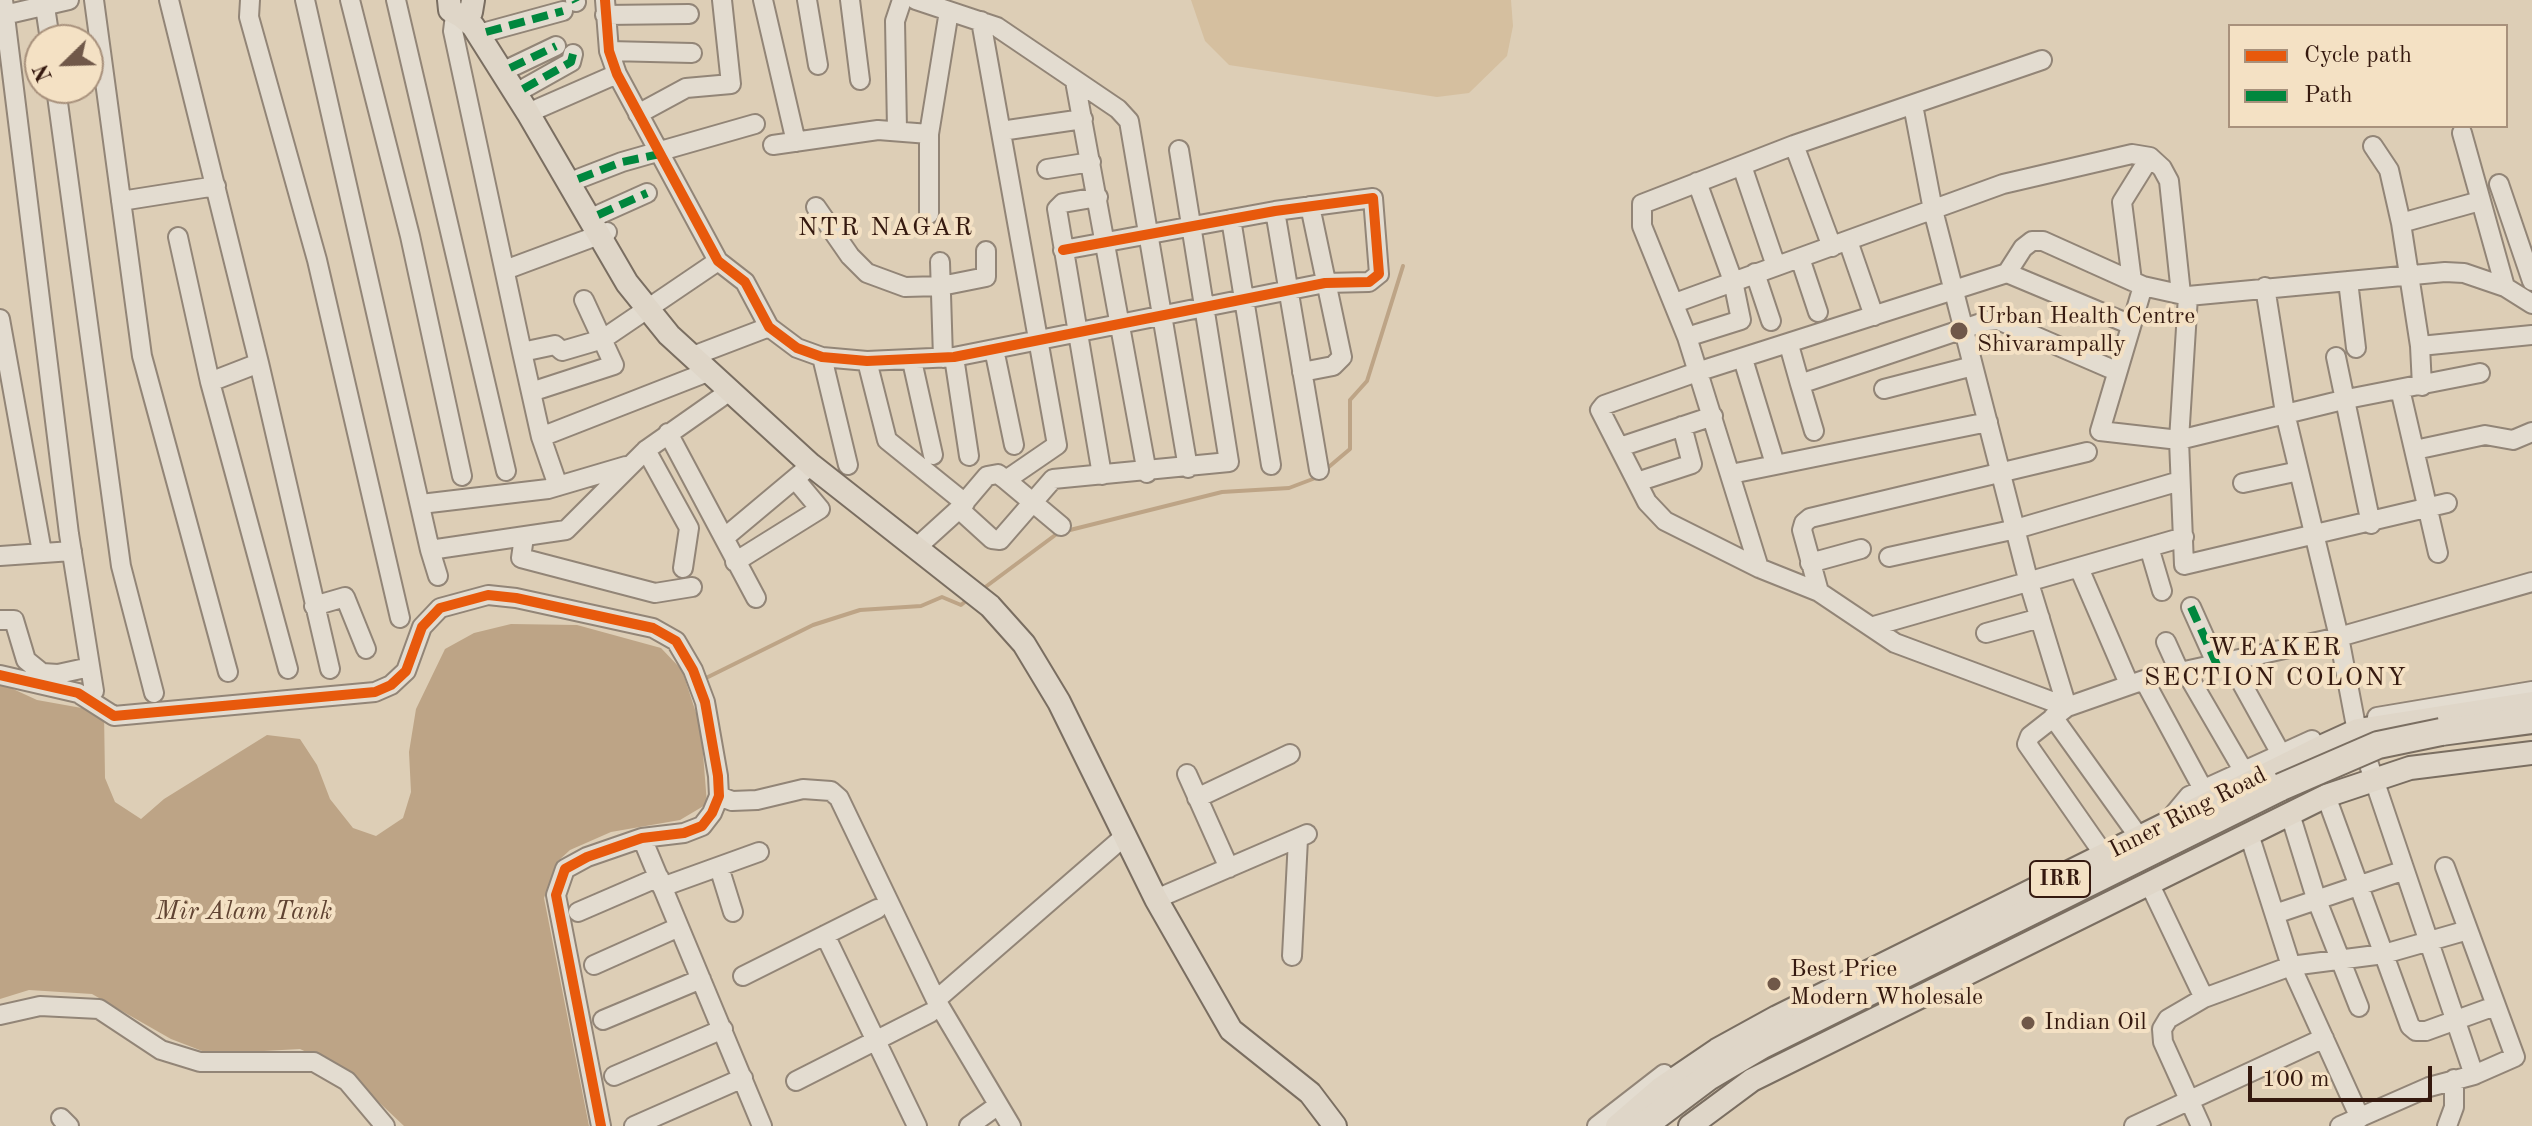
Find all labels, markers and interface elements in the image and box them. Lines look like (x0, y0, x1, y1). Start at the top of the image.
north arrow (24, 24, 104, 104)
legend (2228, 24, 2508, 128)
text: Cycle path (2304, 44, 2412, 68)
text: N (30, 61, 57, 85)
text: Path (2304, 84, 2353, 108)
district label: NTR NAGAR (798, 212, 974, 244)
place label: Urban Health Centre Shivarampally (1977, 303, 2195, 359)
marker: Urban Health Centre Shivarampally (1948, 320, 1970, 342)
district label: WEAKER SECTION COLONY (2144, 632, 2408, 694)
street label: Inner Ring Road (2105, 761, 2271, 865)
road number: IRR (2030, 861, 2090, 897)
water label: Mir Alam Tank (156, 896, 332, 928)
place label: Best Price Modern Wholesale (1790, 956, 1983, 1012)
marker: Best Price Modern Wholesale (1765, 975, 1783, 993)
place label: Indian Oil (2044, 1009, 2147, 1037)
marker: Indian Oil (2019, 1014, 2037, 1032)
scale bar (2252, 1050, 2436, 1100)
text: 100 m (2262, 1068, 2330, 1092)

